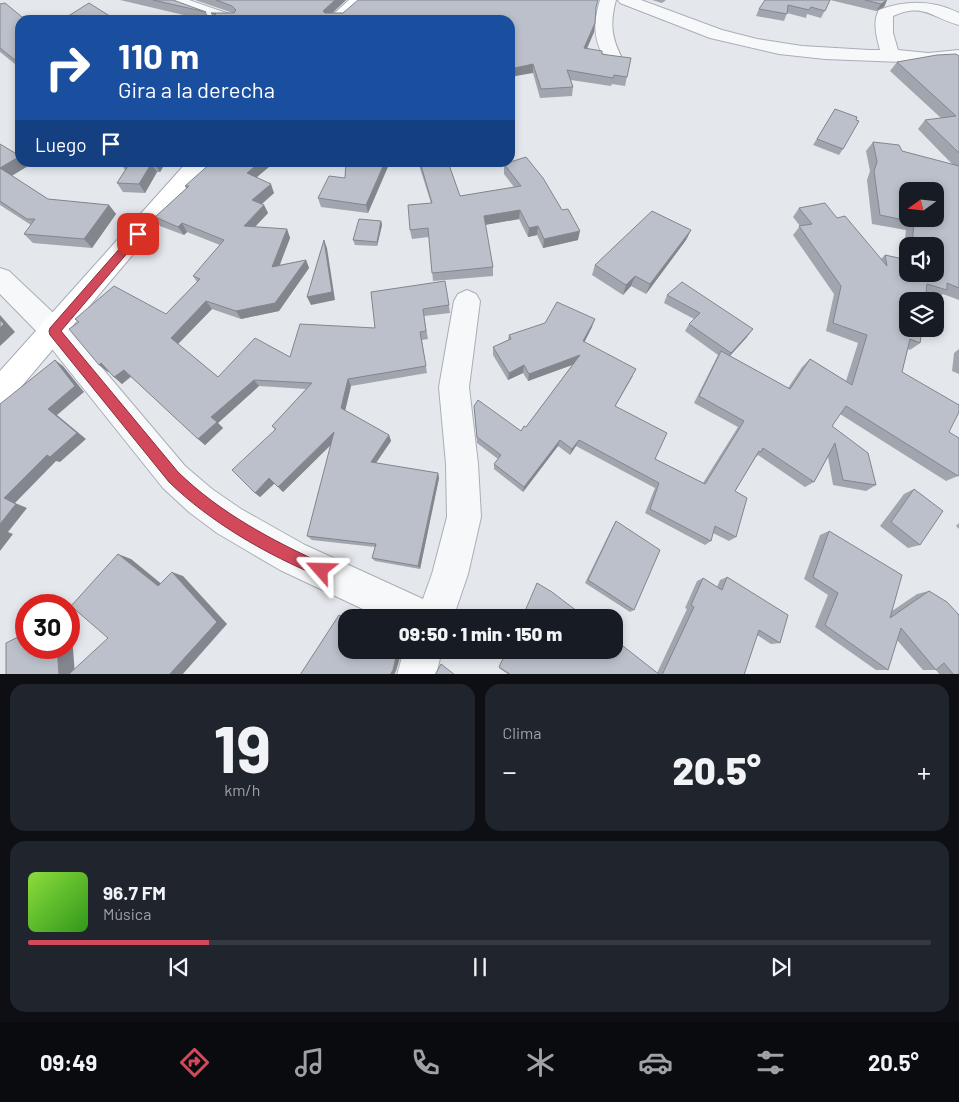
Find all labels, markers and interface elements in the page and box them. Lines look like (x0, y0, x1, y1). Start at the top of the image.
text: 110 m (118, 34, 199, 76)
icon: right (35, 35, 100, 100)
text: Gira a la derecha (118, 76, 275, 102)
icon: arrive (97, 130, 125, 158)
text: Luego (35, 133, 87, 156)
north arrow (899, 182, 944, 228)
map controls (899, 182, 944, 337)
pin (117, 213, 159, 255)
icon: arrive (124, 220, 152, 248)
button: sound (899, 237, 944, 282)
button: layers (899, 292, 944, 337)
position arrow (294, 543, 346, 595)
speed limit sign: 30 (15, 594, 80, 659)
text: 09:50 · 1 min · 150 m (399, 622, 562, 645)
text: 19 (213, 708, 271, 786)
text: Clima (503, 723, 541, 742)
text: 20.5° (673, 747, 761, 793)
text: − (503, 754, 517, 788)
text: + (917, 754, 931, 788)
text: km/h (224, 780, 260, 799)
text: 96.7 FM (103, 881, 166, 904)
text: Música (103, 904, 151, 923)
icon: previous (165, 953, 193, 981)
icon: pause (466, 953, 494, 981)
icon: next (767, 953, 795, 981)
icon: directions (177, 1045, 212, 1080)
icon: music (292, 1045, 327, 1080)
icon: phone (408, 1045, 443, 1080)
icon: climate (523, 1045, 558, 1080)
icon: car (638, 1045, 673, 1080)
icon: filters (753, 1045, 788, 1080)
text: 09:49 (40, 1049, 97, 1075)
text: 20.5° (868, 1049, 919, 1075)

